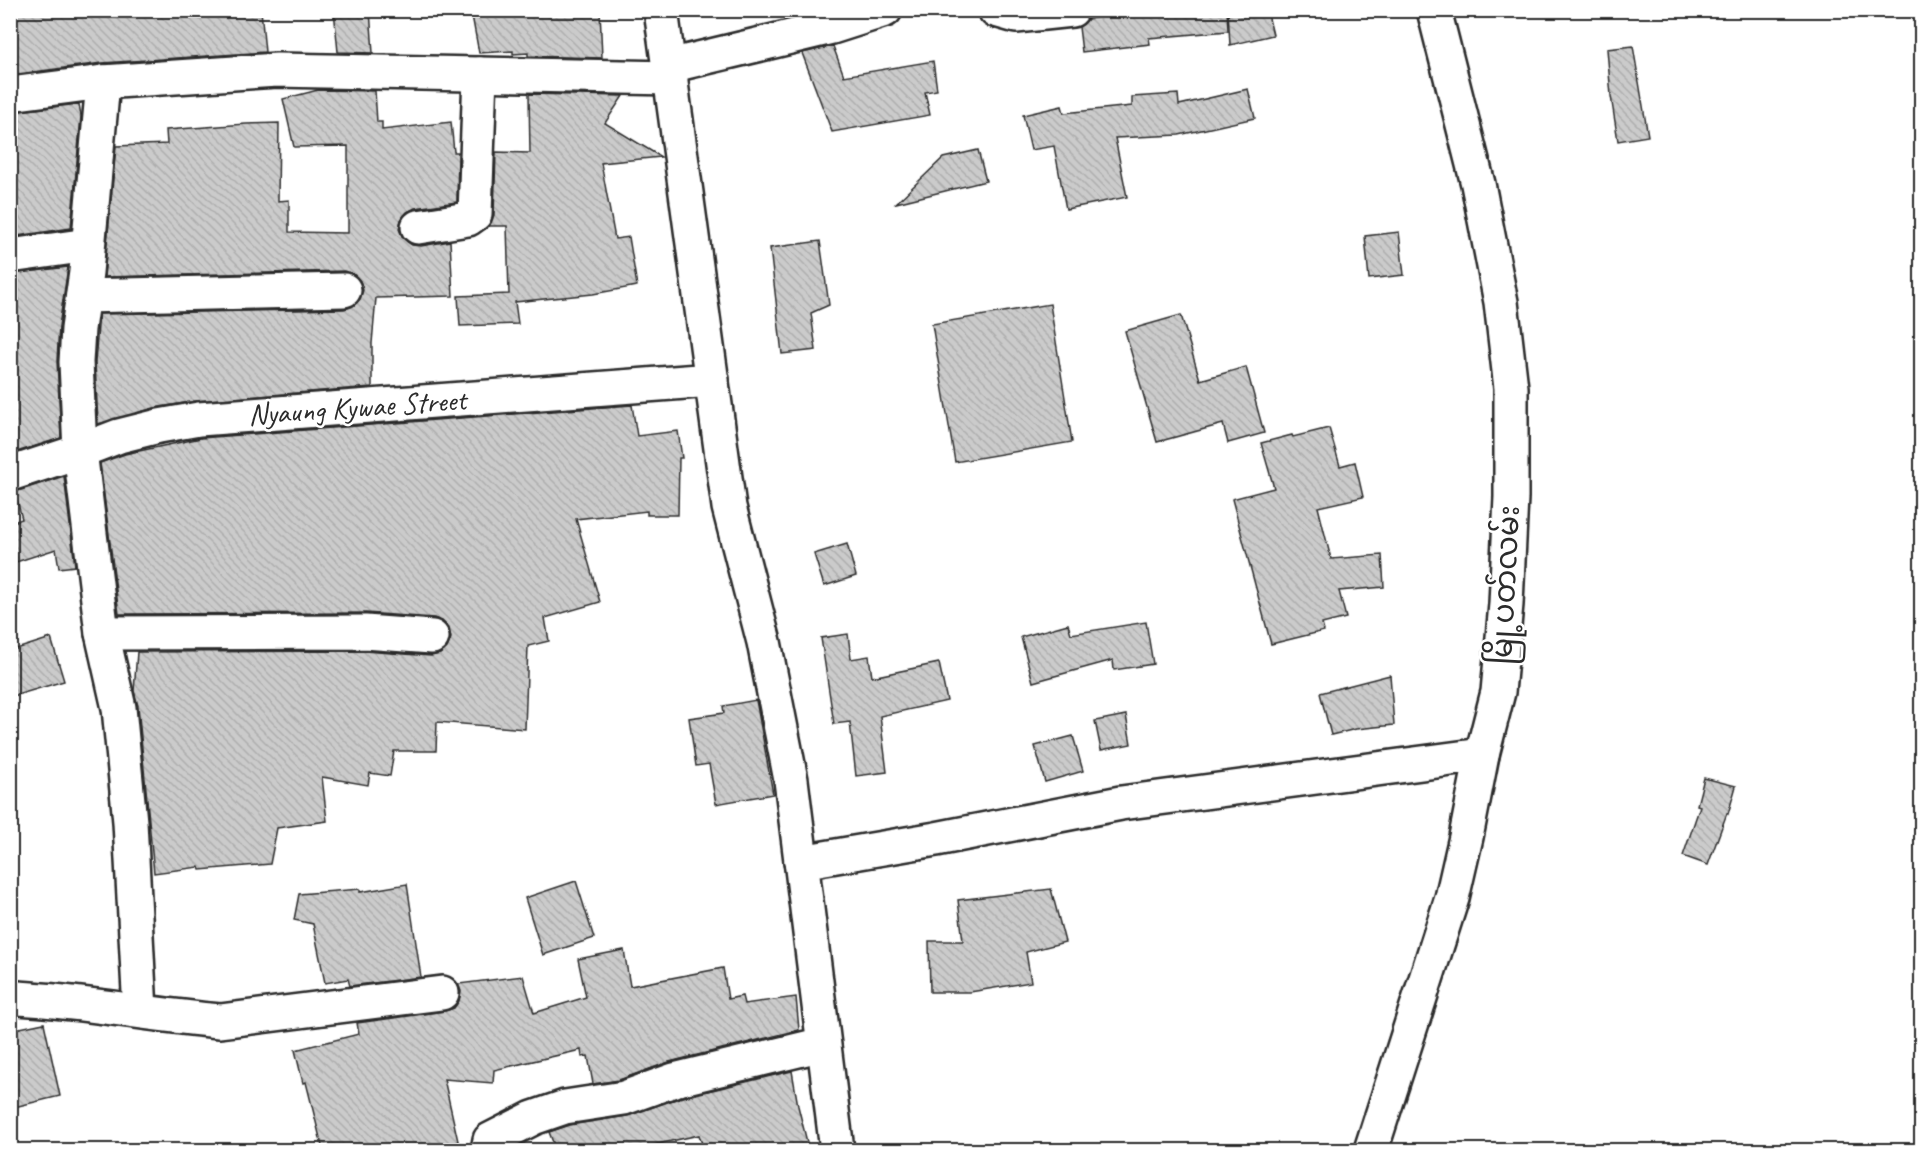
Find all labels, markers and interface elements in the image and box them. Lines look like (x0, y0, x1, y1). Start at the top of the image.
street label: Nyaung Kywae Street (247, 380, 470, 434)
street label: မြို့ပတ်လမ်း (1479, 504, 1534, 666)

